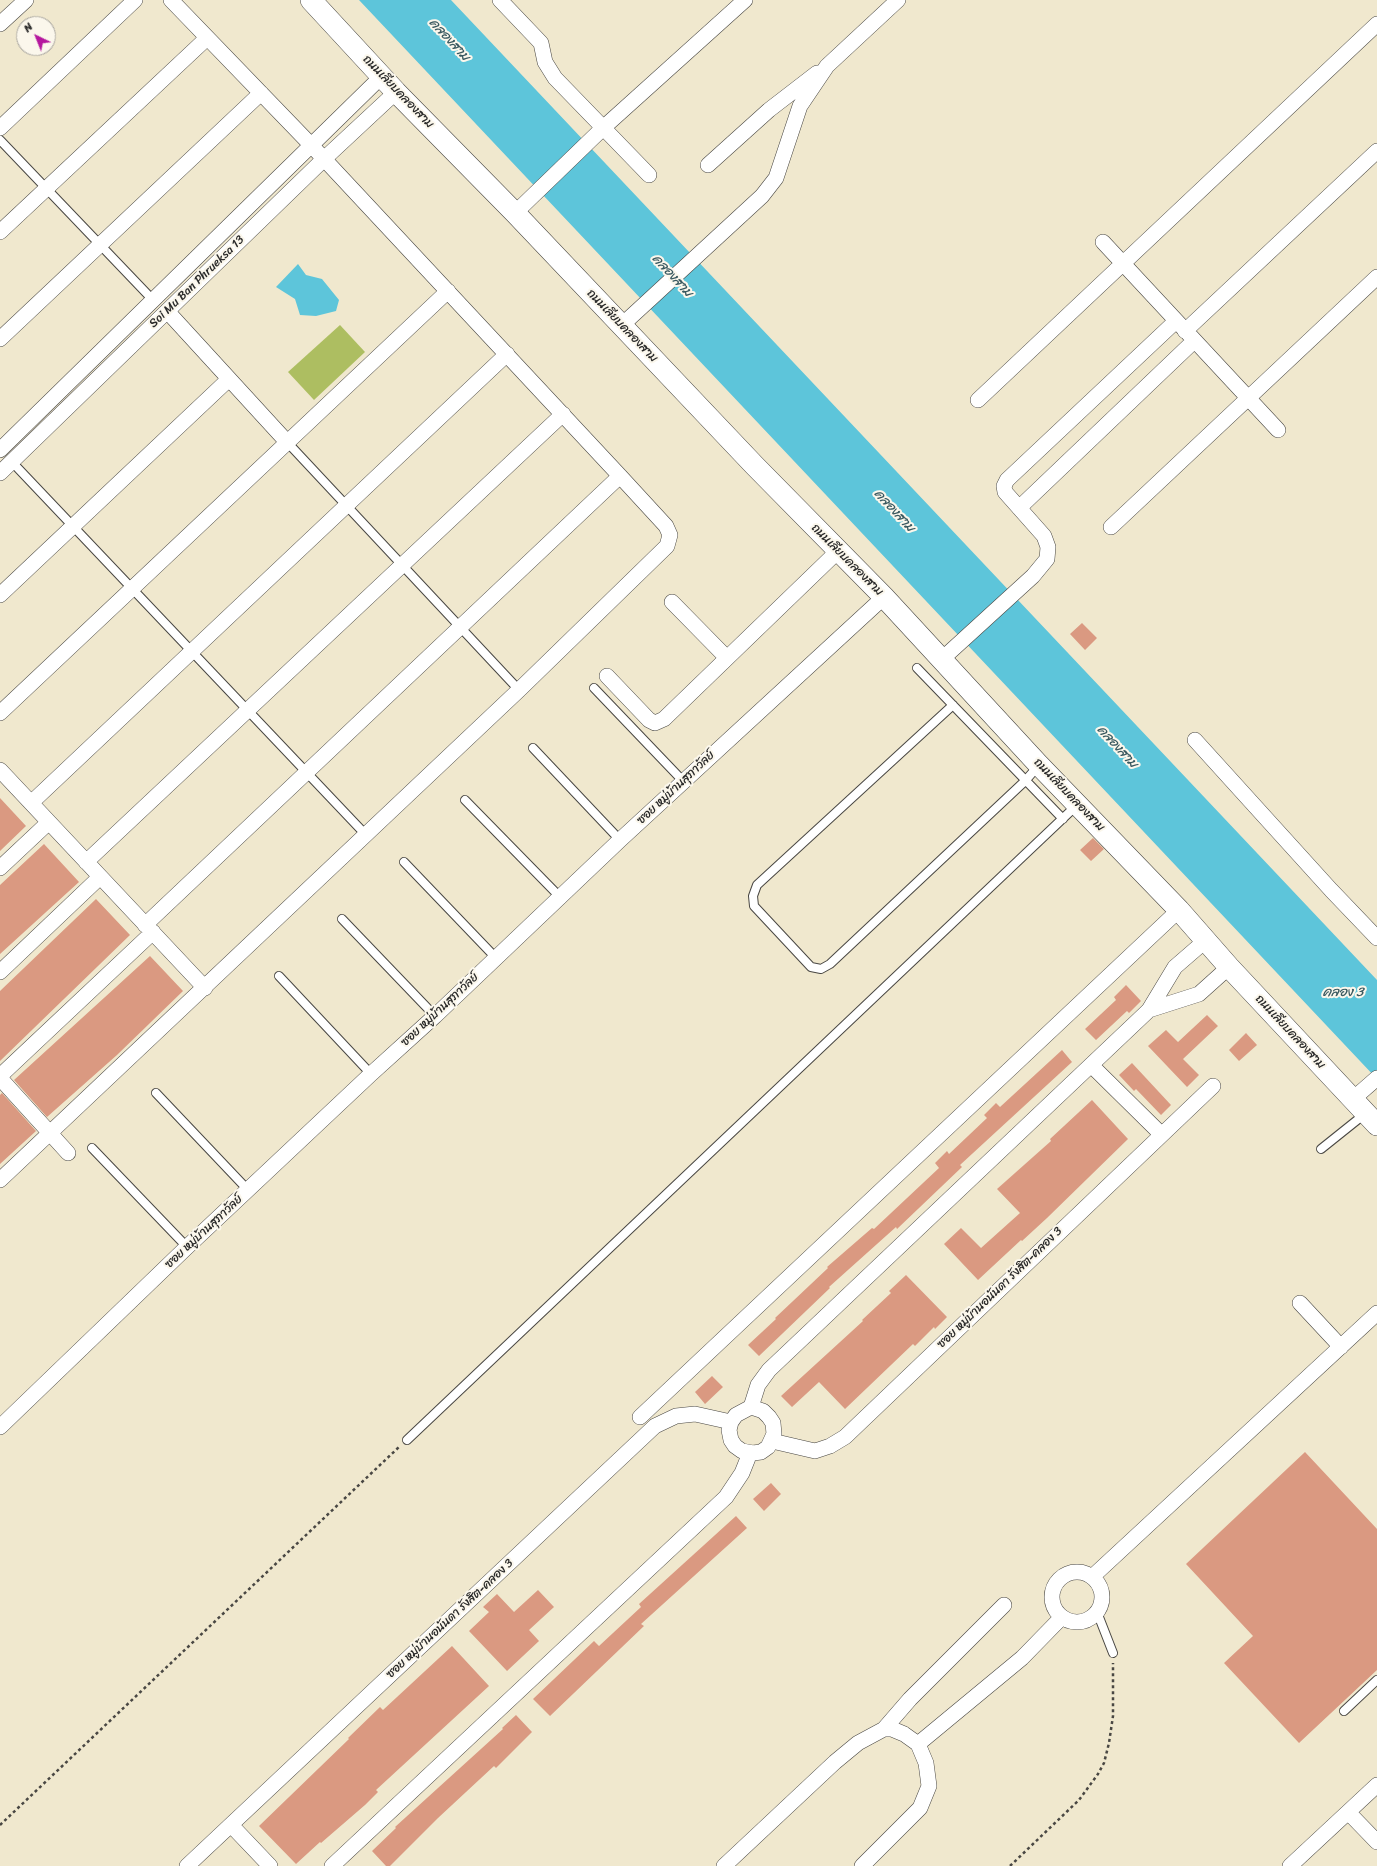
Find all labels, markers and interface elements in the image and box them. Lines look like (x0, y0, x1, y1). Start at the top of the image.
water label: คลองสาม (425, 15, 473, 65)
north arrow (16, 16, 56, 56)
text: N (19, 18, 37, 37)
street label: ถนนเลียบคลองสาม (359, 52, 437, 132)
street label: Soi Mu Ban Phrueksa 13 (147, 233, 247, 331)
water label: คลองสาม (648, 251, 696, 301)
street label: ถนนเลียบคลองสาม (583, 286, 661, 366)
water label: คลองสาม (870, 486, 918, 536)
street label: ถนนเลียบคลองสาม (808, 521, 886, 599)
water label: คลองสาม (1093, 722, 1141, 772)
street label: ซอย หมู่บ้านสุภาวัลย์ (634, 748, 718, 828)
street label: ถนนเลียบคลองสาม (1030, 755, 1108, 835)
street label: ซอย หมู่บ้านสุภาวัลย์ (398, 970, 482, 1050)
water label: คลอง 3 (1323, 985, 1363, 1001)
street label: ถนนเลียบคลองสาม (1252, 992, 1328, 1072)
street label: ซอย หมู่บ้านสุภาวัลย์ (162, 1192, 246, 1272)
street label: ซอย หมู่บ้านอนันดา รังสิต-คลอง 3 (935, 1224, 1065, 1352)
street label: ซอย หมู่บ้านอนันดา รังสิต-คลอง 3 (384, 1556, 516, 1682)

